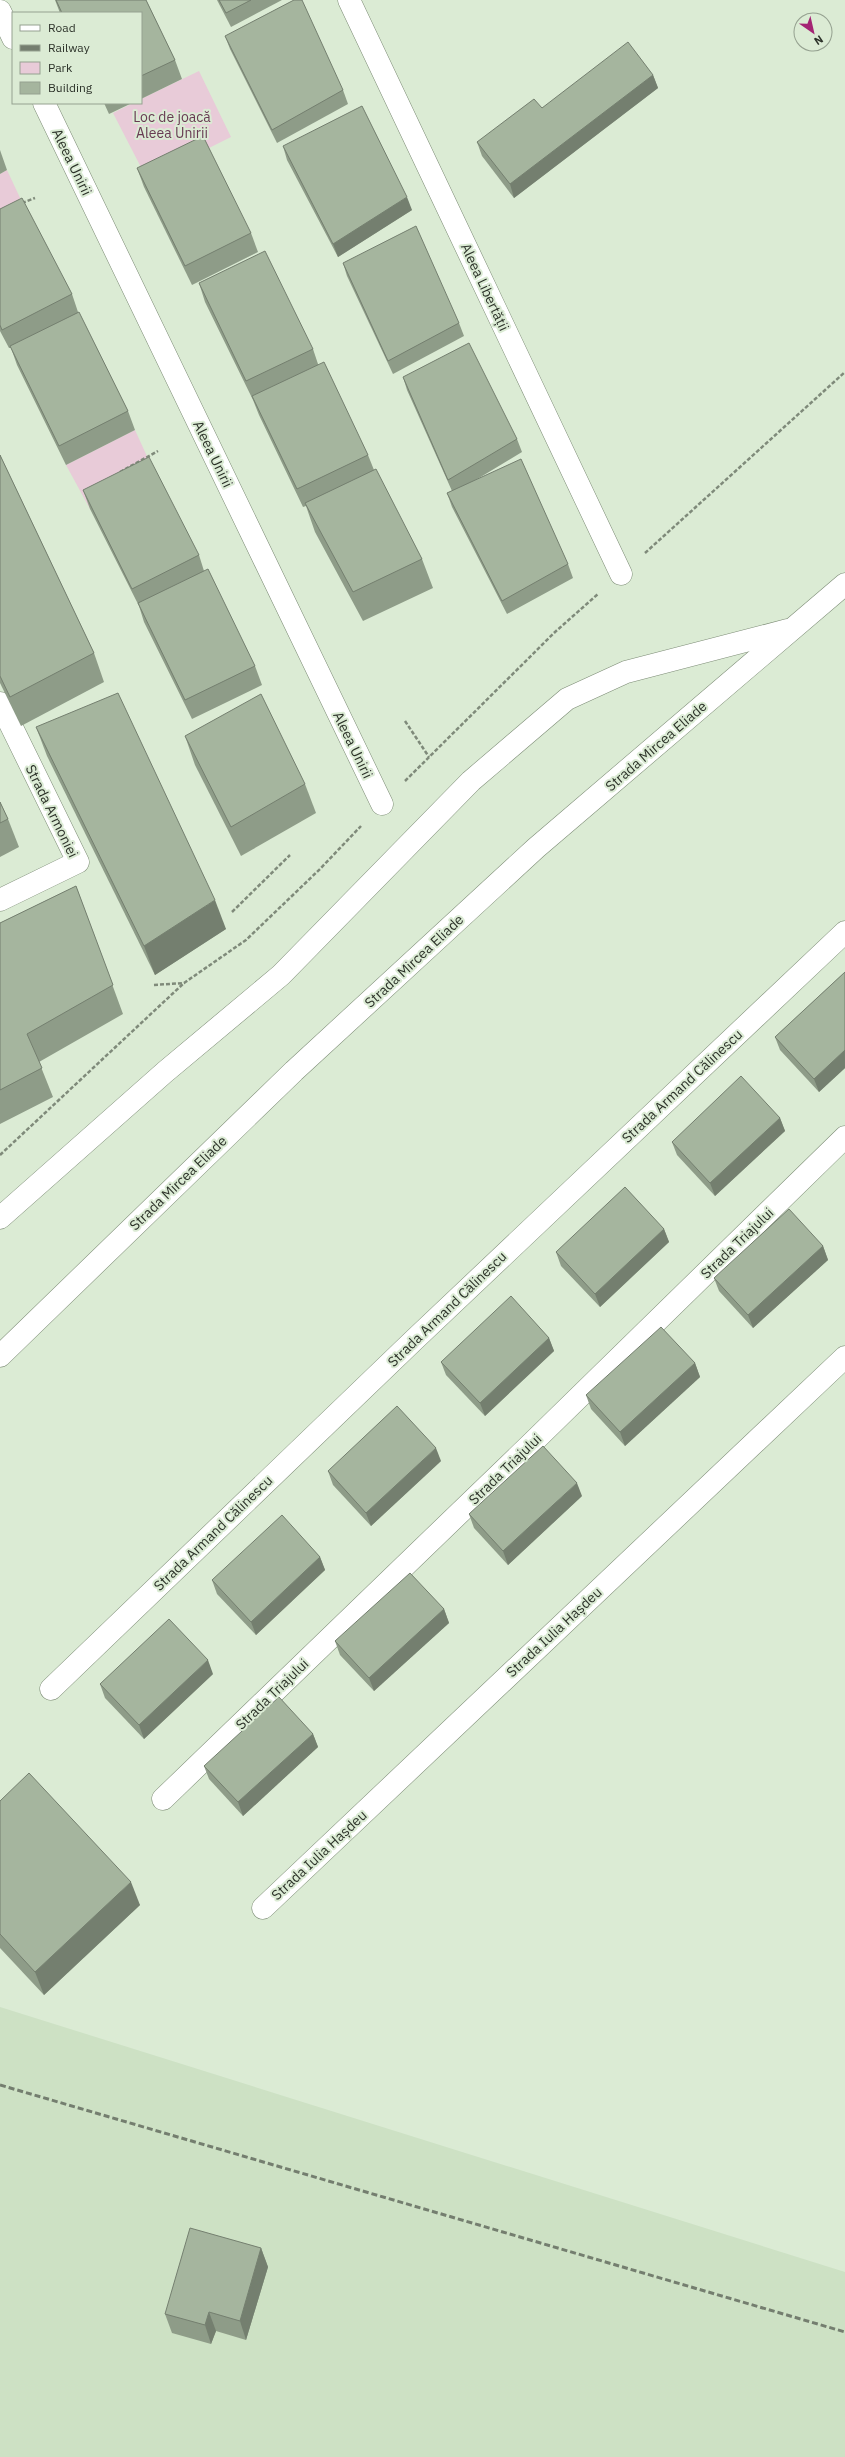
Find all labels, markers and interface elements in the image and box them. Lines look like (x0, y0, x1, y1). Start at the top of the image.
legend (12, 12, 142, 104)
north arrow (793, 12, 833, 52)
text: Road (48, 20, 76, 35)
text: N (811, 32, 826, 48)
text: Railway (48, 40, 90, 55)
text: Park (48, 60, 73, 75)
text: Building (48, 80, 93, 95)
park label: Loc de joacă Aleea Unirii (133, 108, 211, 142)
street label: Aleea Unirii (48, 126, 96, 198)
street label: Aleea Libertății (457, 240, 513, 334)
street label: Aleea Unirii (189, 418, 237, 490)
street label: Strada Mircea Eliade (602, 697, 711, 795)
street label: Aleea Unirii (329, 709, 377, 781)
street label: Strada Armoniei (22, 762, 82, 860)
street label: Strada Mircea Eliade (361, 910, 467, 1011)
street label: Strada Armand Călinescu (618, 1025, 746, 1147)
street label: Strada Mircea Eliade (125, 1132, 231, 1234)
street label: Strada Triajului (697, 1204, 777, 1282)
street label: Strada Armand Călinescu (384, 1247, 510, 1371)
street label: Strada Triajului (465, 1430, 545, 1508)
street label: Strada Armand Călinescu (150, 1471, 276, 1595)
street label: Strada Iulia Hașdeu (502, 1583, 606, 1681)
street label: Strada Triajului (232, 1655, 312, 1733)
street label: Strada Iulia Hașdeu (267, 1806, 371, 1904)

